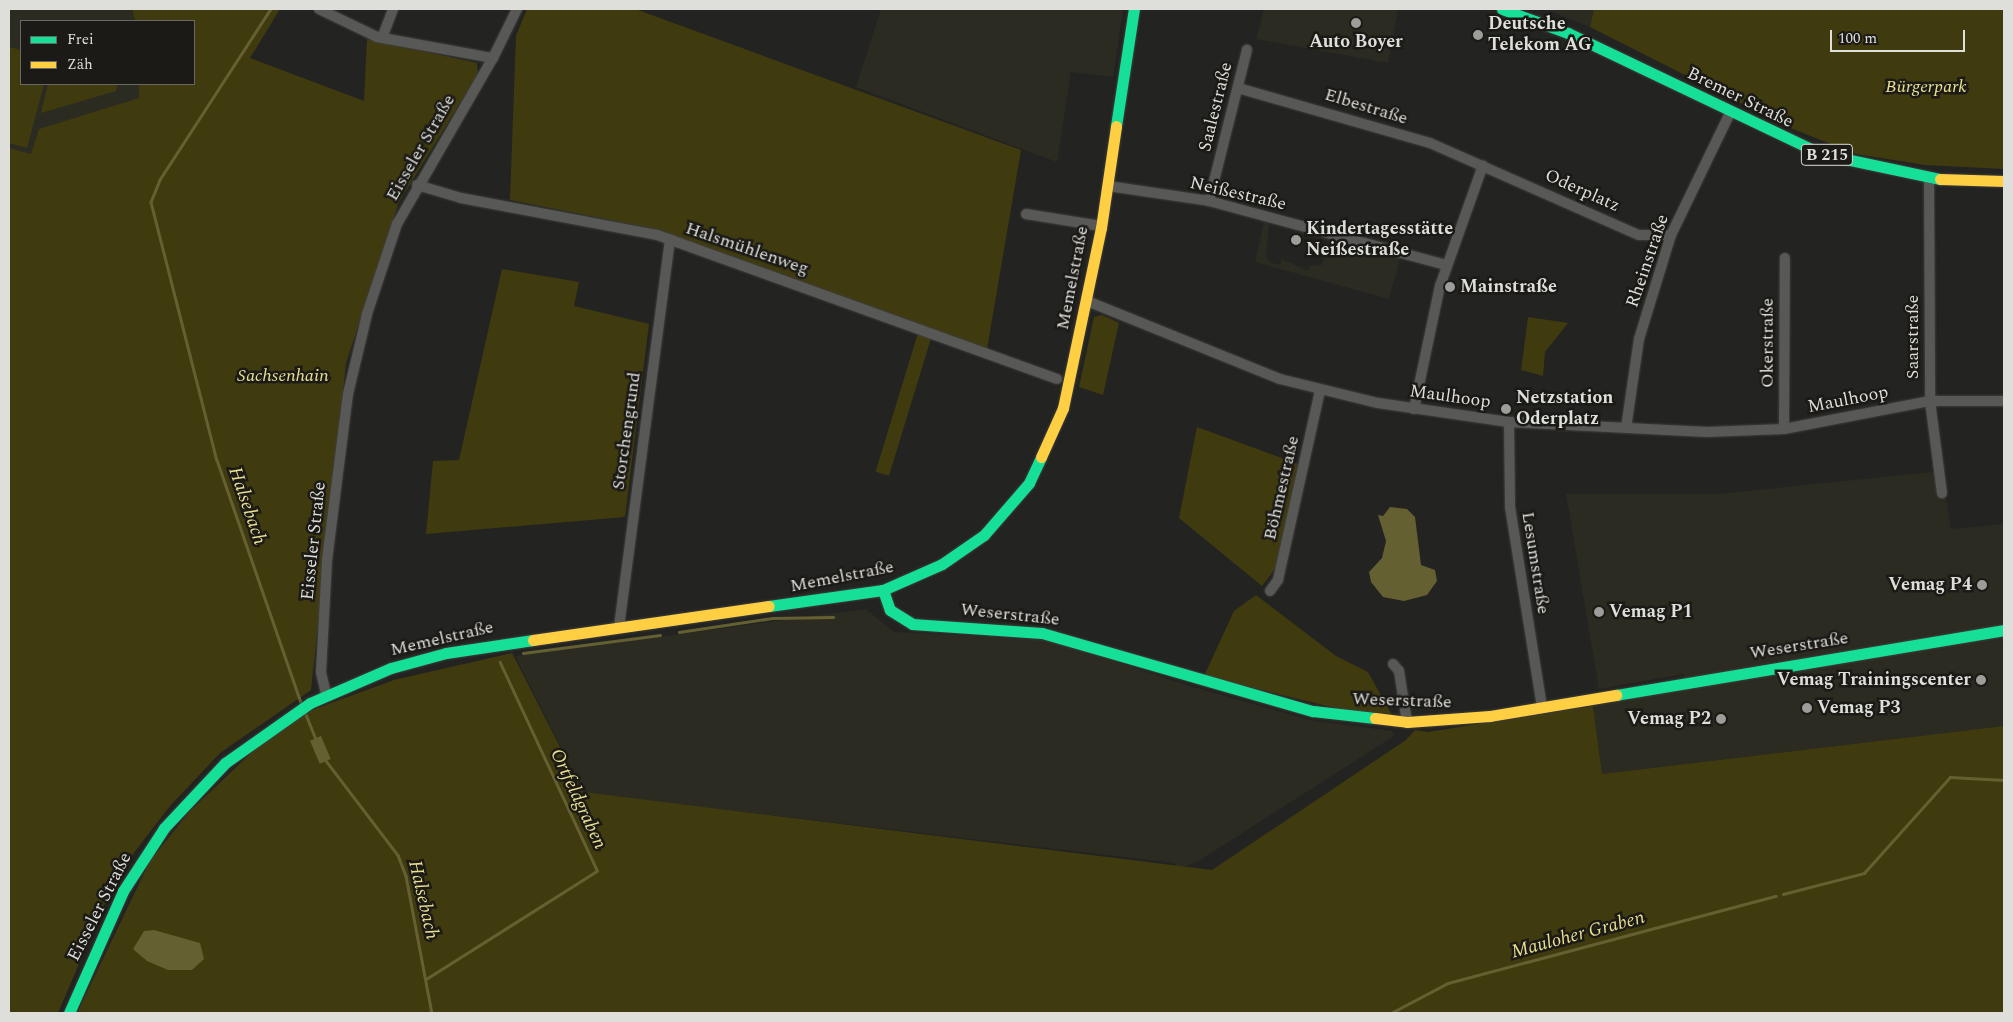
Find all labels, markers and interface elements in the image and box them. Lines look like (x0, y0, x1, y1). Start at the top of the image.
place label: Deutsche Telekom AG (1488, 14, 1591, 56)
marker: Auto Boyer (1350, 17, 1362, 29)
legend (20, 20, 195, 85)
scale bar (1833, 20, 1968, 52)
text: 100 m (1838, 27, 1877, 50)
text: Frei (67, 28, 94, 51)
marker: Deutsche Telekom AG (1472, 29, 1484, 41)
place label: Auto Boyer (1309, 31, 1403, 53)
text: Zäh (67, 53, 93, 76)
street label: Saalestraße (1194, 60, 1238, 154)
street label: Bremer Straße (1683, 63, 1797, 133)
park label: Bürgerpark (1885, 76, 1967, 98)
street label: Elbestraße (1322, 84, 1410, 130)
street label: Eisseler Straße (382, 91, 460, 205)
road number: B 215 (1801, 142, 1853, 168)
street label: Oderplatz (1541, 165, 1623, 217)
street label: Neißestraße (1188, 172, 1288, 216)
street label: Rheinstraße (1622, 212, 1674, 310)
street label: Halsmühlenweg (683, 218, 811, 280)
place label: Kindertagesstätte Neißestraße (1306, 219, 1453, 262)
street label: Memelstraße (1052, 224, 1094, 332)
marker: Kindertagesstätte Neißestraße (1290, 234, 1302, 246)
place label: Mainstraße (1460, 276, 1557, 298)
marker: Mainstraße (1444, 281, 1456, 293)
street label: Saarstraße (1902, 295, 1924, 379)
street label: Okerstraße (1757, 298, 1779, 388)
park label: Sachsenhain (237, 365, 329, 387)
street label: Storchengrund (608, 371, 646, 491)
street label: Maulhoop (1408, 381, 1492, 413)
street label: Maulhoop (1806, 382, 1890, 418)
place label: Netzstation Oderplatz (1516, 388, 1613, 430)
marker: Netzstation Oderplatz (1500, 403, 1512, 415)
street label: Böhmestraße (1260, 434, 1304, 542)
water label: Halsebach (223, 464, 271, 548)
street label: Eisseler Straße (297, 481, 331, 601)
street label: Lesumstraße (1516, 510, 1554, 616)
street label: Memelstraße (788, 556, 896, 598)
place label: Vemag P4 (1888, 574, 1972, 596)
marker: Vemag P4 (1976, 579, 1988, 591)
street label: Weserstraße (959, 599, 1061, 631)
place label: Vemag P1 (1609, 601, 1693, 623)
marker: Vemag P1 (1593, 606, 1605, 618)
street label: Memelstraße (388, 617, 496, 661)
street label: Weserstraße (1748, 628, 1850, 664)
place label: Vemag Trainingscenter (1777, 669, 1971, 691)
marker: Vemag Trainingscenter (1975, 674, 1987, 686)
street label: Weserstraße (1352, 688, 1452, 714)
place label: Vemag P3 (1817, 697, 1901, 719)
marker: Vemag P3 (1801, 702, 1813, 714)
place label: Vemag P2 (1627, 708, 1711, 730)
marker: Vemag P2 (1715, 713, 1727, 725)
water label: Ortfeldgraben (545, 745, 611, 853)
street label: Eisseler Straße (63, 849, 137, 965)
water label: Halsebach (403, 858, 443, 942)
water label: Mauloher Graben (1509, 906, 1647, 964)

